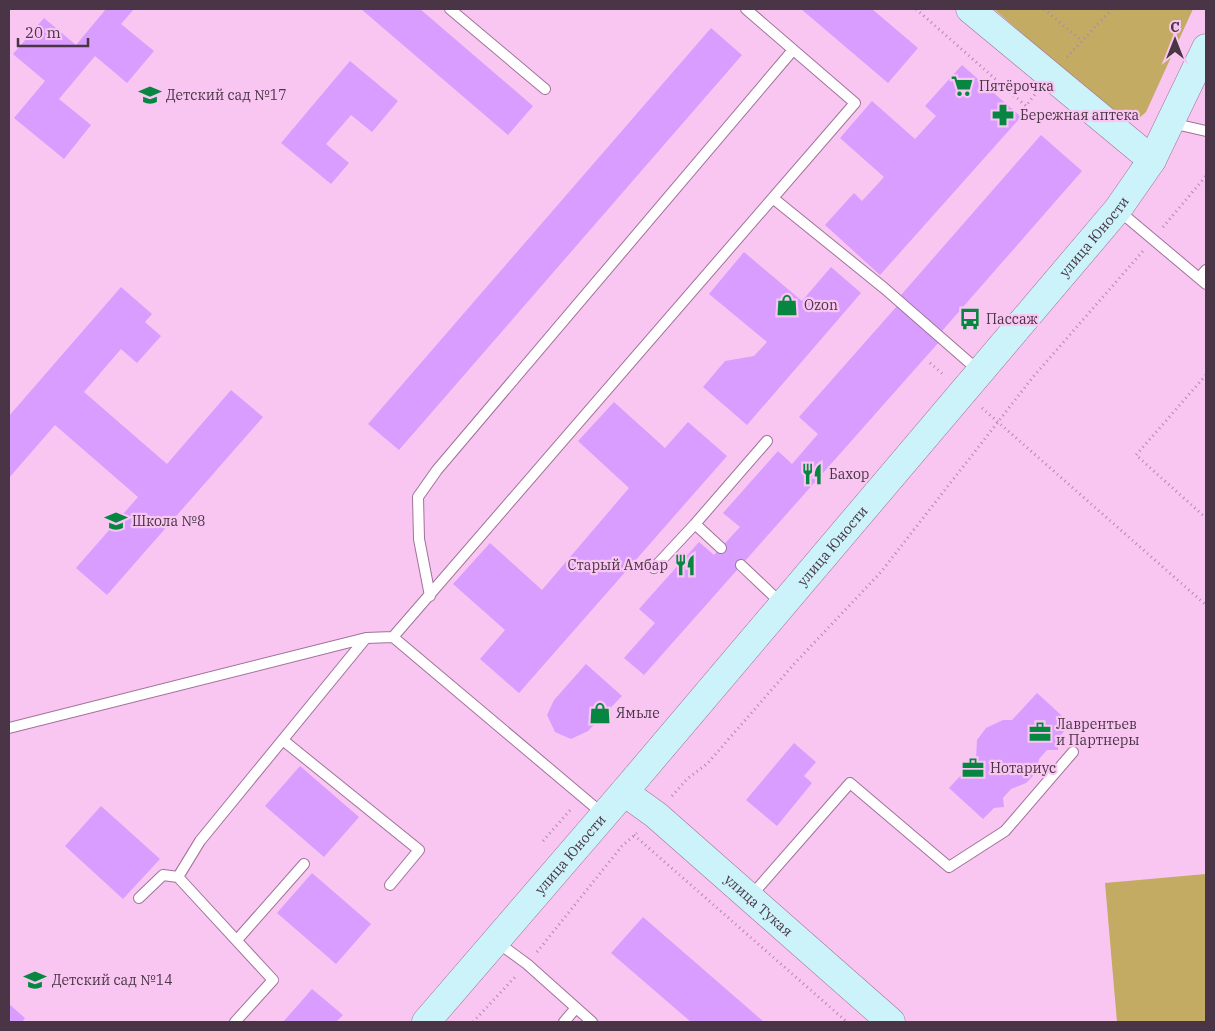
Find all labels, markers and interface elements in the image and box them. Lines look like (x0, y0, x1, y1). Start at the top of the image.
scale bar (18, 15, 88, 47)
north arrow (1150, 15, 1200, 65)
text: С (1170, 18, 1180, 36)
text: 20 m (25, 23, 61, 42)
supermarket icon: Пятёрочка (949, 73, 975, 99)
place label: Пятёрочка (979, 77, 1054, 95)
school or university icon: Детский сад №17 (137, 82, 163, 108)
place label: Детский сад №17 (166, 86, 287, 104)
pharmacy icon: Бережная аптека (990, 102, 1016, 128)
place label: Бережная аптека (1020, 106, 1140, 124)
street label: улица Юности (1055, 193, 1133, 281)
shop icon: Ozon (774, 292, 800, 318)
place label: Ozon (804, 296, 838, 314)
bus stop icon: Пассаж (957, 306, 983, 332)
place label: Пассаж (986, 310, 1038, 328)
restaurant icon: Бахор (799, 461, 825, 487)
place label: Бахор (829, 465, 869, 483)
street label: улица Юности (793, 502, 872, 590)
school or university icon: Школа №8 (103, 508, 129, 534)
place label: Школа №8 (132, 512, 205, 530)
restaurant icon: Старый Амбар (672, 552, 698, 578)
place label: Старый Амбар (567, 556, 668, 574)
shop icon: Ямьле (587, 700, 613, 726)
place label: Ямьле (616, 704, 660, 722)
place label: Лаврентьев и Партнеры (1056, 715, 1140, 749)
office icon: Лаврентьев и Партнеры (1027, 719, 1053, 745)
office icon: Нотариус (960, 755, 986, 781)
place label: Нотариус (990, 759, 1056, 777)
street label: улица Юности (531, 811, 610, 898)
street label: улица Тукая (721, 870, 796, 940)
school or university icon: Детский сад №14 (22, 967, 48, 993)
place label: Детский сад №14 (52, 971, 173, 989)

